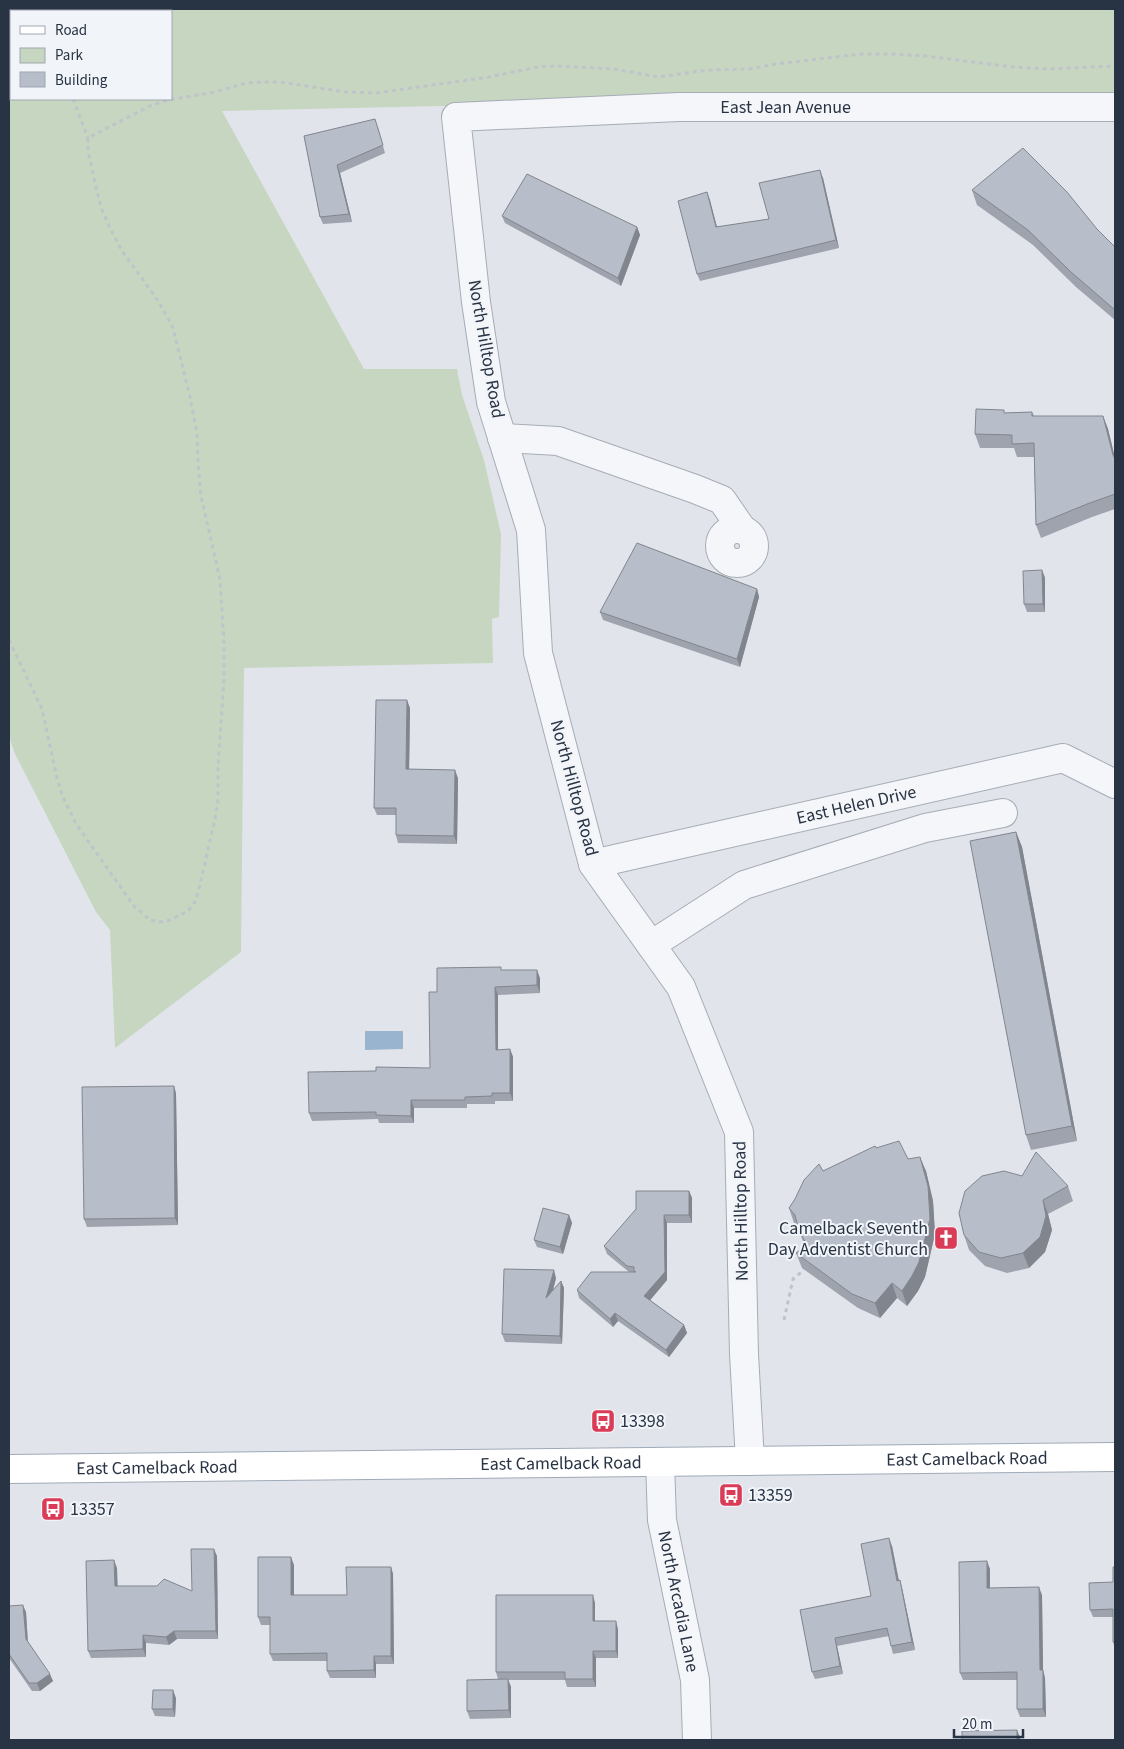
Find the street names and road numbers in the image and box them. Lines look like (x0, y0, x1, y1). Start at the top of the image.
street label: East Jean Avenue (720, 95, 851, 120)
street label: North Hilltop Road (462, 278, 510, 420)
street label: North Hilltop Road (544, 717, 604, 859)
street label: East Helen Drive (794, 779, 919, 830)
street label: North Hilltop Road (727, 1141, 755, 1281)
street label: East Camelback Road (886, 1445, 1048, 1472)
street label: East Camelback Road (480, 1450, 642, 1476)
street label: East Camelback Road (76, 1454, 238, 1481)
street label: North Arcadia Lane (652, 1528, 706, 1674)

